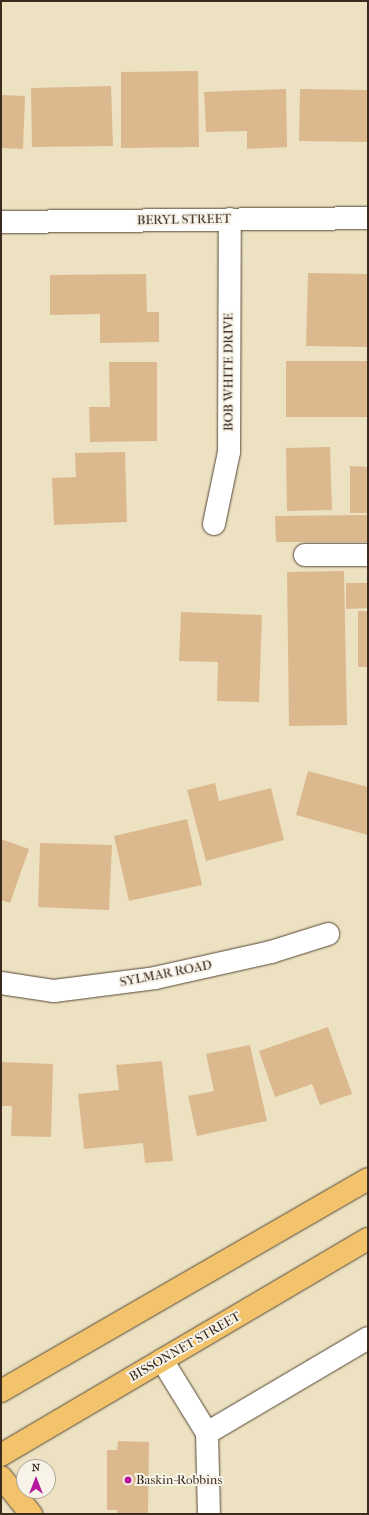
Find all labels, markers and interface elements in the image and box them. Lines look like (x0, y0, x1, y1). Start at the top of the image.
street label: BERYL STREET (137, 211, 231, 229)
street label: BOB WHITE DRIVE (221, 313, 237, 431)
street label: SYLMAR ROAD (119, 957, 213, 991)
street label: BISSONNET STREET (127, 1309, 243, 1385)
north arrow (16, 1459, 56, 1499)
text: N (32, 1461, 40, 1474)
place label: Baskin-Robbins (136, 1472, 222, 1488)
marker: Baskin-Robbins (123, 1475, 133, 1485)

